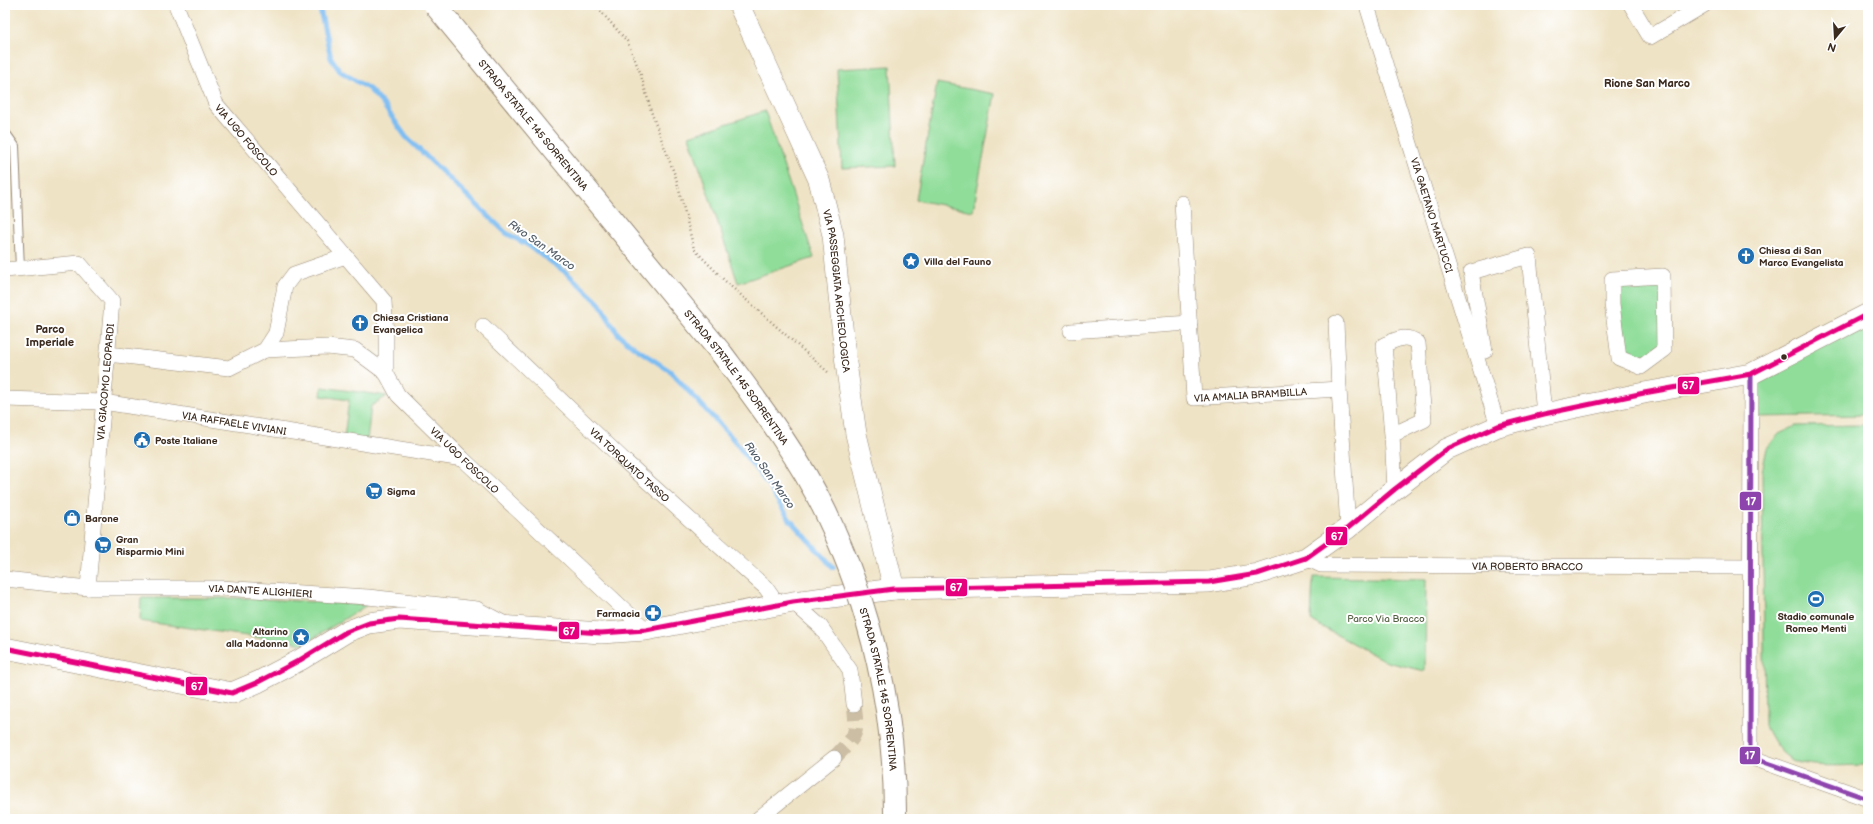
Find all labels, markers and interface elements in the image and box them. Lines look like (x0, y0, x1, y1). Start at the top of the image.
north arrow (1815, 18, 1855, 58)
text: N (1826, 40, 1838, 54)
street label: STRADA STATALE 145 SORRENTINA (475, 57, 591, 194)
district label: Rione San Marco (1604, 77, 1690, 90)
street label: VIA UGO FOSCOLO (212, 102, 280, 179)
street label: VIA GAETANO MARTUCCI (1408, 156, 1455, 274)
street label: VIA PASSEGGIATA ARCHEOLOGICA (820, 208, 852, 374)
water label: Rivo San Marco (506, 218, 578, 274)
place label: Chiesa di San Marco Evangelista (1759, 245, 1844, 269)
church icon: Chiesa di San Marco Evangelista (1736, 246, 1756, 266)
place icon: Villa del Fauno (901, 251, 921, 271)
place label: Villa del Fauno (924, 256, 991, 268)
street label: STRADA STATALE 145 SORRENTINA (681, 308, 791, 448)
place label: Chiesa Cristiana Evangelica (373, 312, 449, 336)
church icon: Chiesa Cristiana Evangelica (350, 313, 370, 333)
district label: Parco Imperiale (26, 323, 74, 349)
street label: VIA GIACOMO LEOPARDI (95, 323, 117, 441)
unlabelled marker (1779, 352, 1789, 362)
line badge: 67 (1677, 376, 1700, 395)
text: 67 (1682, 379, 1694, 392)
street label: VIA AMALIA BRAMBILLA (1194, 386, 1308, 405)
street label: VIA RAFFAELE VIVIANI (181, 410, 287, 438)
street label: VIA UGO FOSCOLO (427, 425, 501, 497)
street label: VIA TORQUATO TASSO (587, 426, 672, 505)
public building icon: Poste Italiane (132, 430, 152, 450)
place label: Poste Italiane (155, 435, 218, 447)
water label: Rivo San Marco (742, 439, 798, 512)
supermarket icon: Sigma (364, 481, 384, 501)
place label: Sigma (387, 486, 416, 498)
line badge: 17 (1739, 491, 1762, 511)
text: 17 (1746, 495, 1756, 508)
shop icon: Barone (62, 508, 82, 528)
place label: Barone (85, 513, 119, 525)
line badge: 67 (1325, 526, 1348, 546)
text: 67 (1331, 530, 1343, 543)
place label: Gran Risparmio Mini (116, 534, 184, 558)
supermarket icon: Gran Risparmio Mini (93, 535, 113, 555)
street label: VIA ROBERTO BRACCO (1472, 561, 1583, 573)
line badge: 67 (945, 578, 968, 597)
text: 67 (950, 581, 962, 594)
street label: VIA DANTE ALIGHIERI (209, 583, 313, 601)
sports icon: Stadio comunale Romeo Menti (1806, 589, 1826, 609)
pharmacy icon: Farmacia (643, 603, 663, 623)
street label: STRADA STATALE 145 SORRENTINA (856, 606, 899, 772)
place label: Farmacia (597, 608, 640, 620)
place label: Stadio comunale Romeo Menti (1778, 611, 1855, 635)
park label: Parco Via Bracco (1347, 613, 1425, 625)
line badge: 67 (558, 621, 580, 640)
text: 67 (563, 625, 575, 638)
place label: Altarino alla Madonna (226, 626, 288, 650)
place icon: Altarino alla Madonna (291, 627, 311, 647)
line badge: 67 (185, 676, 208, 696)
text: 67 (191, 680, 203, 693)
line badge: 17 (1739, 746, 1761, 765)
text: 17 (1745, 749, 1755, 762)

